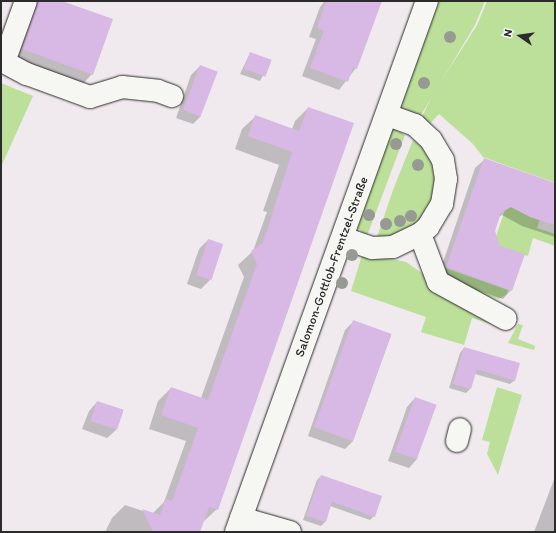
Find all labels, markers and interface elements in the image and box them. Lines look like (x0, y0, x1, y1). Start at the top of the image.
north arrow (500, 16, 540, 56)
text: N (501, 28, 515, 38)
street label: Salomon-Gottlob-Frentzel-Straße (292, 175, 372, 359)

